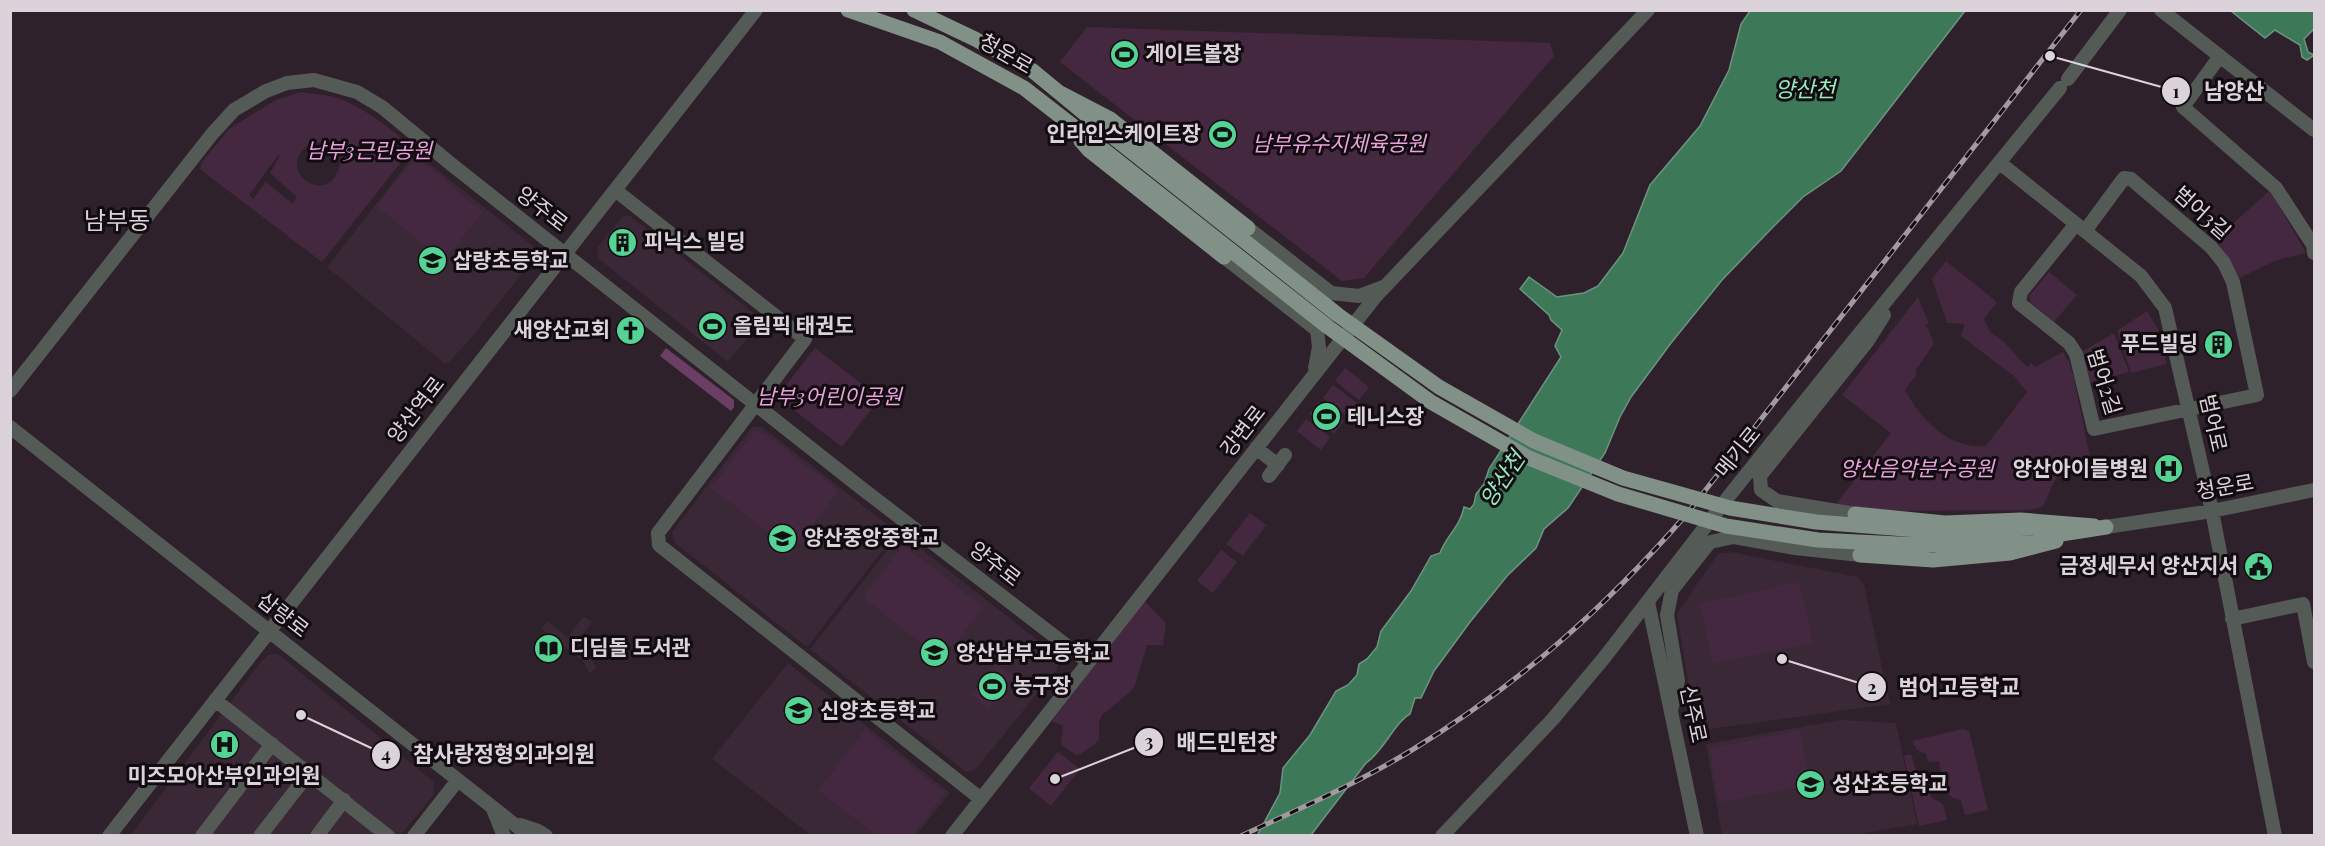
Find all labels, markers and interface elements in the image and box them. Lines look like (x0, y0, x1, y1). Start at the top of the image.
street label: 청운로 (975, 26, 1039, 79)
sports icon: 게이트볼장 (1108, 38, 1140, 70)
place label: 게이트볼장 (1145, 38, 1242, 66)
callout: 남양산 (2161, 71, 2276, 111)
water label: 양산천 (1775, 73, 1838, 103)
text: 남양산 (2204, 75, 2264, 105)
text: 1 (2173, 79, 2180, 103)
place label: 인라인스케이트장 (1046, 118, 1201, 146)
sports icon: 인라인스케이트장 (1206, 118, 1238, 150)
park label: 남부유수지체육공원 (1252, 128, 1428, 156)
park label: 남부3근린공원 (306, 135, 434, 163)
street label: 양주로 (512, 179, 575, 236)
street label: 범어3길 (2169, 179, 2238, 244)
district label: 남부동 (84, 203, 150, 235)
building icon: 피닉스 빌딩 (607, 226, 639, 258)
place label: 피닉스 빌딩 (644, 226, 746, 254)
school or university icon: 삽량초등학교 (416, 245, 448, 277)
place label: 삽량초등학교 (453, 245, 569, 273)
sports icon: 올림픽 태권도 (696, 310, 728, 342)
place label: 올림픽 태권도 (733, 310, 854, 338)
place label: 새양산교회 (513, 314, 610, 342)
church icon: 새양산교회 (615, 314, 647, 346)
place label: 푸드빌딩 (2121, 328, 2198, 356)
building icon: 푸드빌딩 (2203, 328, 2235, 360)
street label: 범어2길 (2083, 345, 2129, 418)
street label: 양산역로 (380, 370, 449, 448)
park label: 남부3어린이공원 (756, 381, 903, 409)
street label: 범어로 (2195, 391, 2235, 454)
street label: 강변로 (1213, 398, 1270, 461)
sports icon: 테니스장 (1310, 401, 1342, 433)
place label: 테니스장 (1347, 401, 1424, 429)
street label: 메기로 (1707, 419, 1766, 482)
water label: 양산천 (1472, 443, 1532, 512)
park label: 양산음악분수공원 (1840, 453, 1996, 481)
place label: 양산아이들병원 (2013, 453, 2148, 481)
hospital icon: 양산아이들병원 (2153, 453, 2185, 485)
street label: 청운로 (2194, 466, 2256, 504)
school or university icon: 양산중앙중학교 (767, 522, 799, 554)
place label: 양산중앙중학교 (804, 522, 939, 550)
street label: 양주로 (965, 534, 1028, 591)
place label: 금정세무서 양산지서 (2059, 550, 2238, 578)
public building icon: 금정세무서 양산지서 (2243, 550, 2275, 582)
street label: 삽량로 (253, 585, 316, 642)
library icon: 디딤돌 도서관 (533, 632, 565, 664)
place label: 디딤돌 도서관 (570, 632, 691, 660)
school or university icon: 양산남부고등학교 (919, 637, 951, 669)
place label: 양산남부고등학교 (956, 637, 1111, 665)
callout: 범어고등학교 (1857, 667, 2032, 707)
sports icon: 농구장 (976, 670, 1008, 702)
place label: 농구장 (1013, 670, 1071, 698)
text: 범어고등학교 (1898, 671, 2020, 701)
text: 2 (1867, 675, 1877, 699)
street label: 신주로 (1675, 682, 1715, 745)
school or university icon: 신양초등학교 (783, 695, 815, 727)
place label: 신양초등학교 (820, 695, 936, 723)
callout: 배드민턴장 (1134, 722, 1290, 762)
text: 배드민턴장 (1176, 726, 1278, 756)
hospital icon: 미즈모아산부인과의원 (208, 729, 240, 761)
text: 3 (1145, 729, 1154, 753)
callout: 참사랑정형외과의원 (371, 735, 607, 775)
text: 참사랑정형외과의원 (413, 738, 595, 768)
text: 4 (381, 742, 391, 766)
place label: 미즈모아산부인과의원 (127, 760, 321, 788)
school or university icon: 성산초등학교 (1795, 768, 1827, 800)
place label: 성산초등학교 (1832, 768, 1948, 796)

